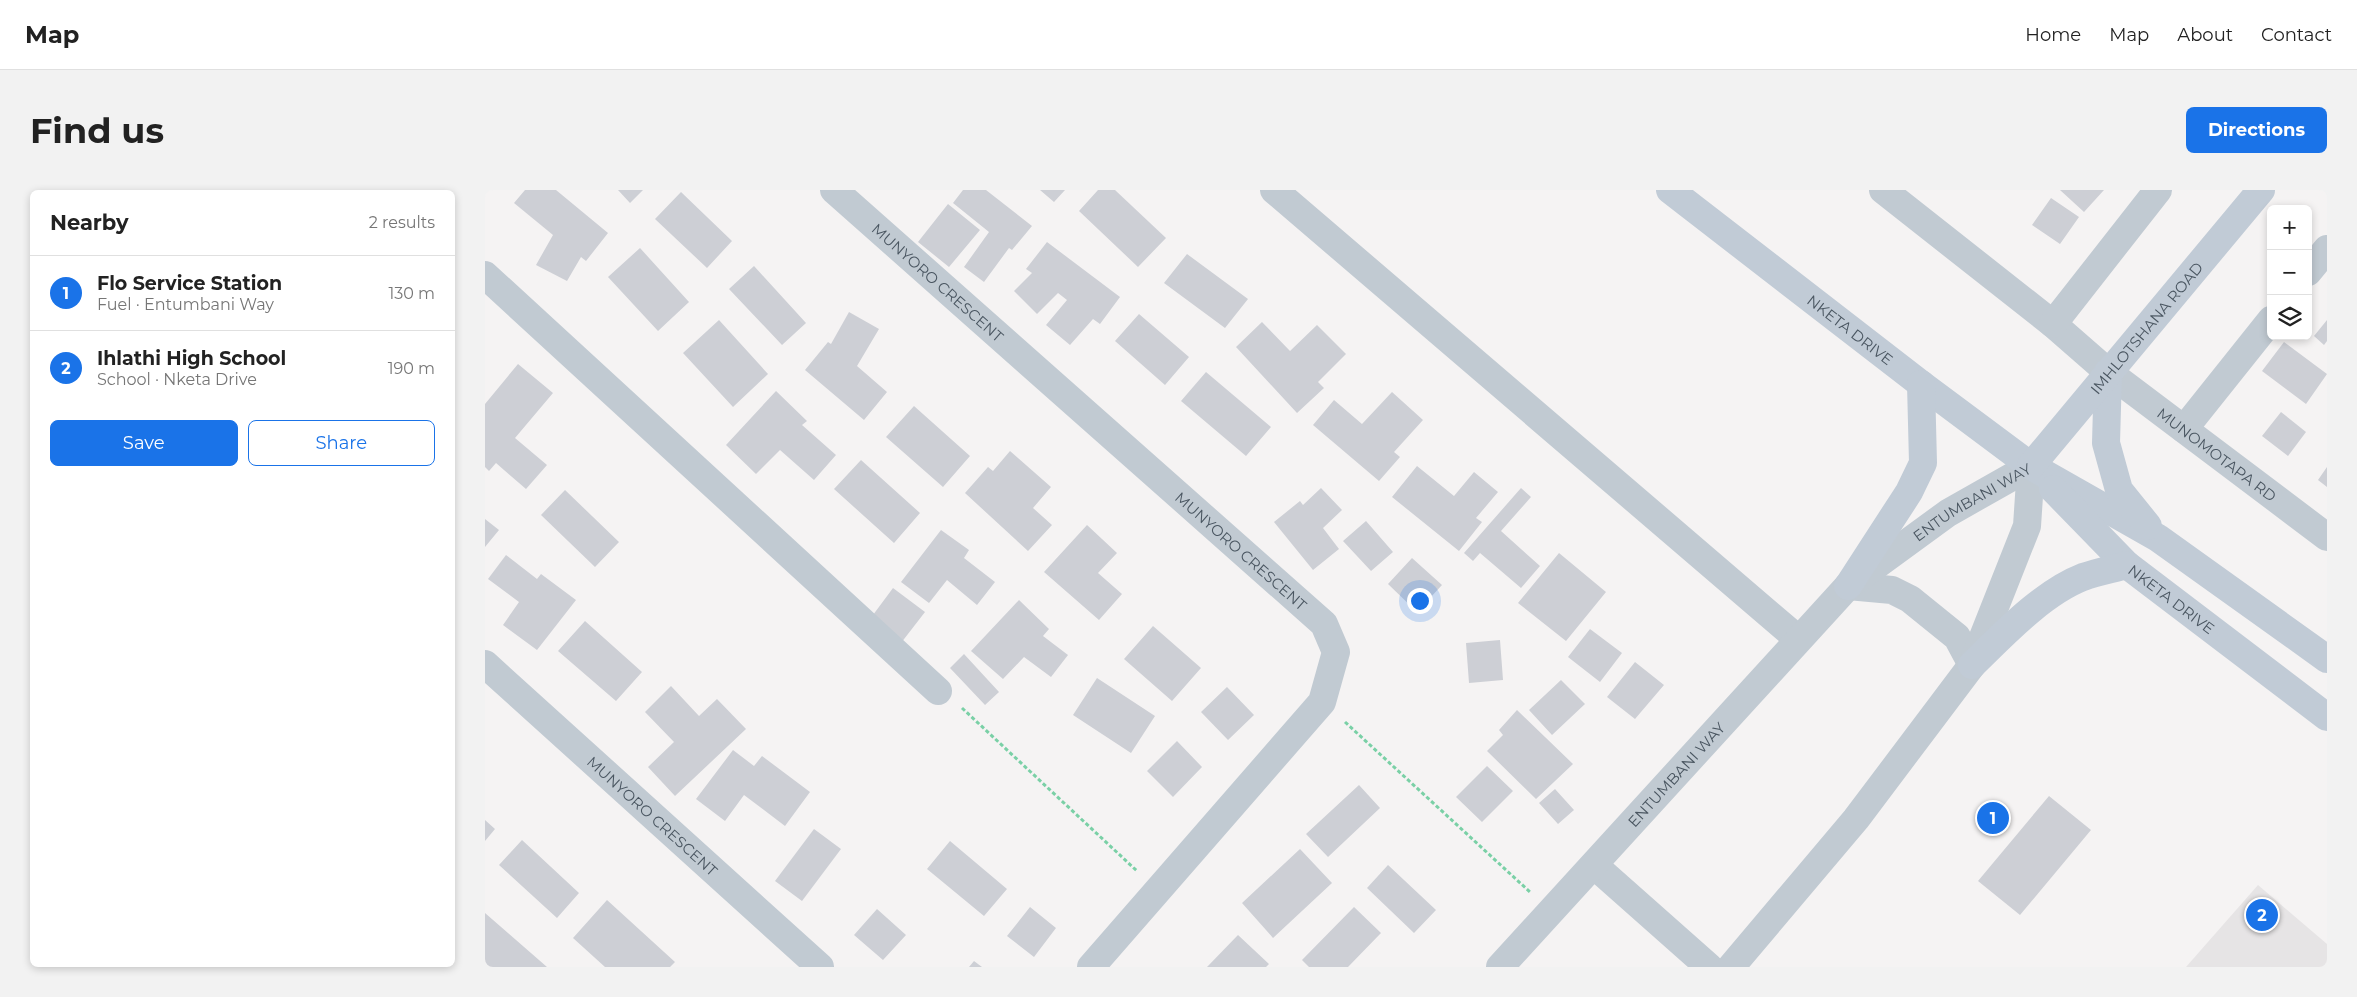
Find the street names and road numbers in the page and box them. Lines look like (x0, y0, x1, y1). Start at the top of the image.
street label: MUNYORO CRESCENT (868, 219, 1008, 346)
street label: IMHLOTSHANA ROAD (2086, 258, 2207, 398)
street label: NKETA DRIVE (1804, 290, 1897, 369)
street label: MUNOMOTAPA RD (2154, 403, 2281, 505)
street label: ENTUMBANI WAY (1909, 458, 2035, 545)
street label: MUNYORO CRESCENT (1171, 487, 1311, 614)
street label: NKETA DRIVE (2125, 560, 2219, 638)
street label: ENTUMBANI WAY (1623, 718, 1729, 831)
street label: MUNYORO CRESCENT (583, 752, 722, 880)

